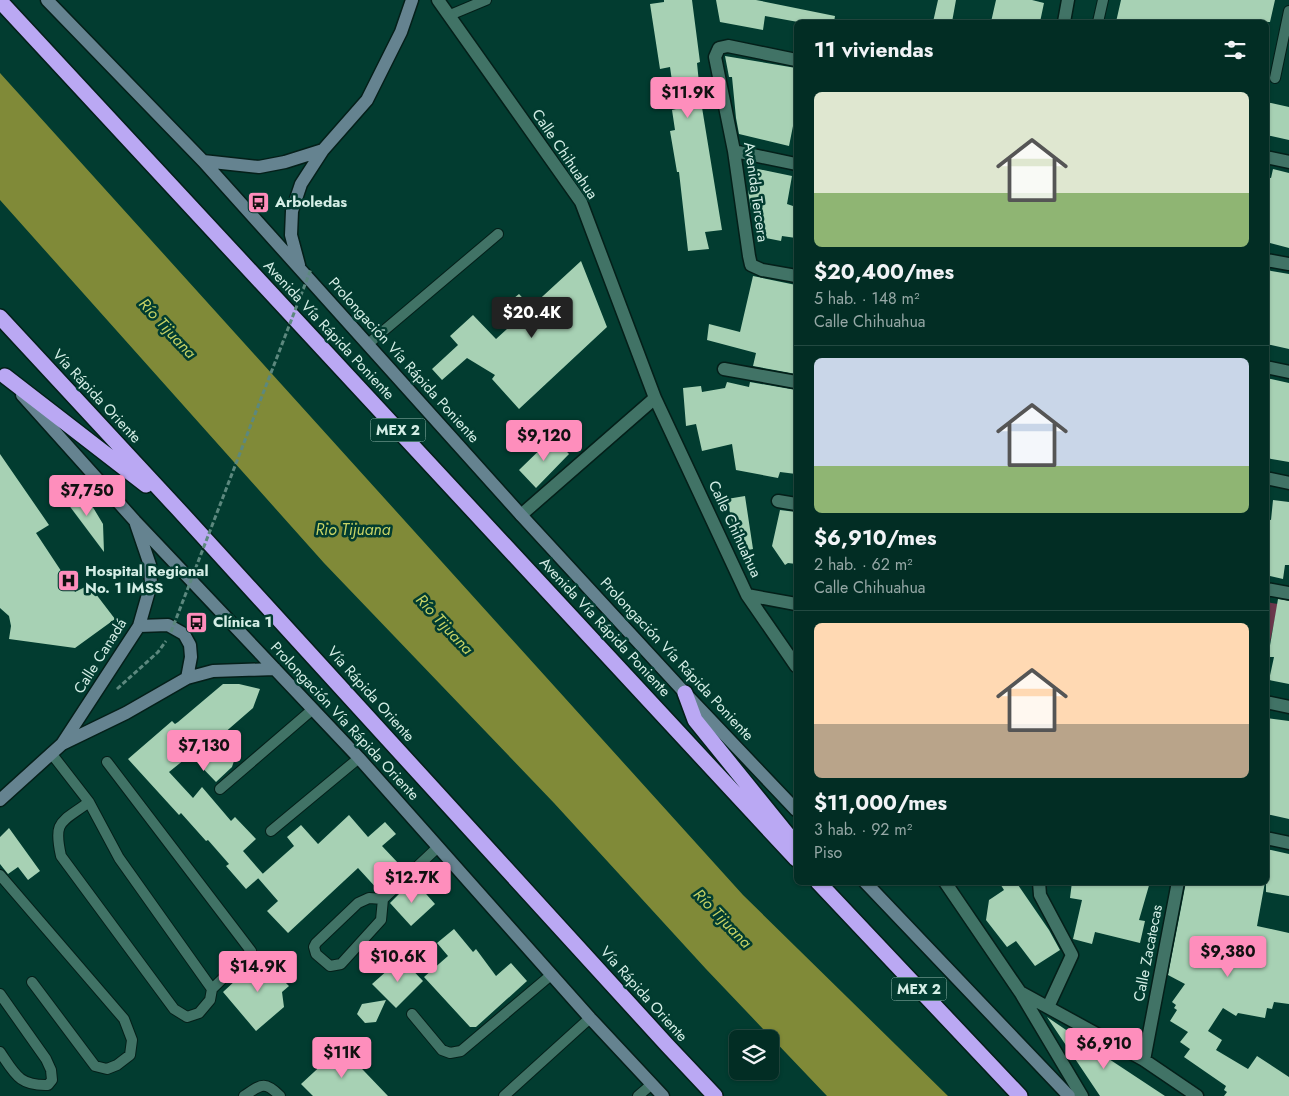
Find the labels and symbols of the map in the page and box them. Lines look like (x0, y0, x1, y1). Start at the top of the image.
pin: $11.9K (647, 76, 729, 119)
street label: Calle Chihuahua (527, 104, 603, 204)
street label: Avenida Tercera (738, 141, 774, 243)
bus stop icon: Arboledas (247, 190, 271, 214)
place label: Arboledas (274, 191, 347, 213)
street label: Avenida Vía Rápida Poniente (258, 255, 400, 405)
street label: Prolongación Vía Rápida Poniente (323, 272, 485, 448)
water label: Río Tijuana (134, 293, 202, 364)
pin: $20.4K (491, 296, 573, 339)
street label: Vía Rápida Oriente (47, 344, 147, 448)
road number: MEX 2 (370, 418, 426, 442)
pin: $9,120 (503, 420, 585, 462)
pin: $7,750 (46, 474, 128, 517)
street label: Calle Chihuahua (703, 477, 767, 581)
water label: Rio Tijuana (315, 518, 391, 541)
street label: Avenida Vía Rápida Poniente (534, 552, 676, 702)
place label: Hospital Regional No. 1 IMSS (85, 560, 208, 599)
hospital icon: Hospital Regional No. 1 IMSS (57, 568, 81, 592)
street label: Prolongación Vía Rápida Poniente (595, 572, 759, 746)
water label: Río Tijuana (411, 589, 479, 660)
bus stop icon: Clínica 1 (185, 610, 209, 634)
place label: Clínica 1 (213, 611, 272, 633)
street label: Calle Canadá (68, 614, 132, 698)
street label: Prolongación Vía Rápida Oriente (265, 637, 425, 805)
street label: Vía Rápida Oriente (322, 641, 420, 747)
pin: $7,130 (163, 730, 245, 772)
pin: $12.7K (371, 862, 453, 904)
water label: Río Tijuana (688, 883, 757, 953)
street label: Calle Zacatecas (1128, 903, 1168, 1003)
pin: $9,380 (1187, 936, 1269, 978)
pin: $10.6K (357, 940, 439, 983)
street label: Vía Rápida Oriente (595, 941, 693, 1047)
pin: $14.9K (217, 950, 299, 993)
road number: MEX 2 (892, 978, 946, 1001)
pin: $6,910 (1063, 1028, 1145, 1070)
pin: $11K (312, 1036, 372, 1079)

